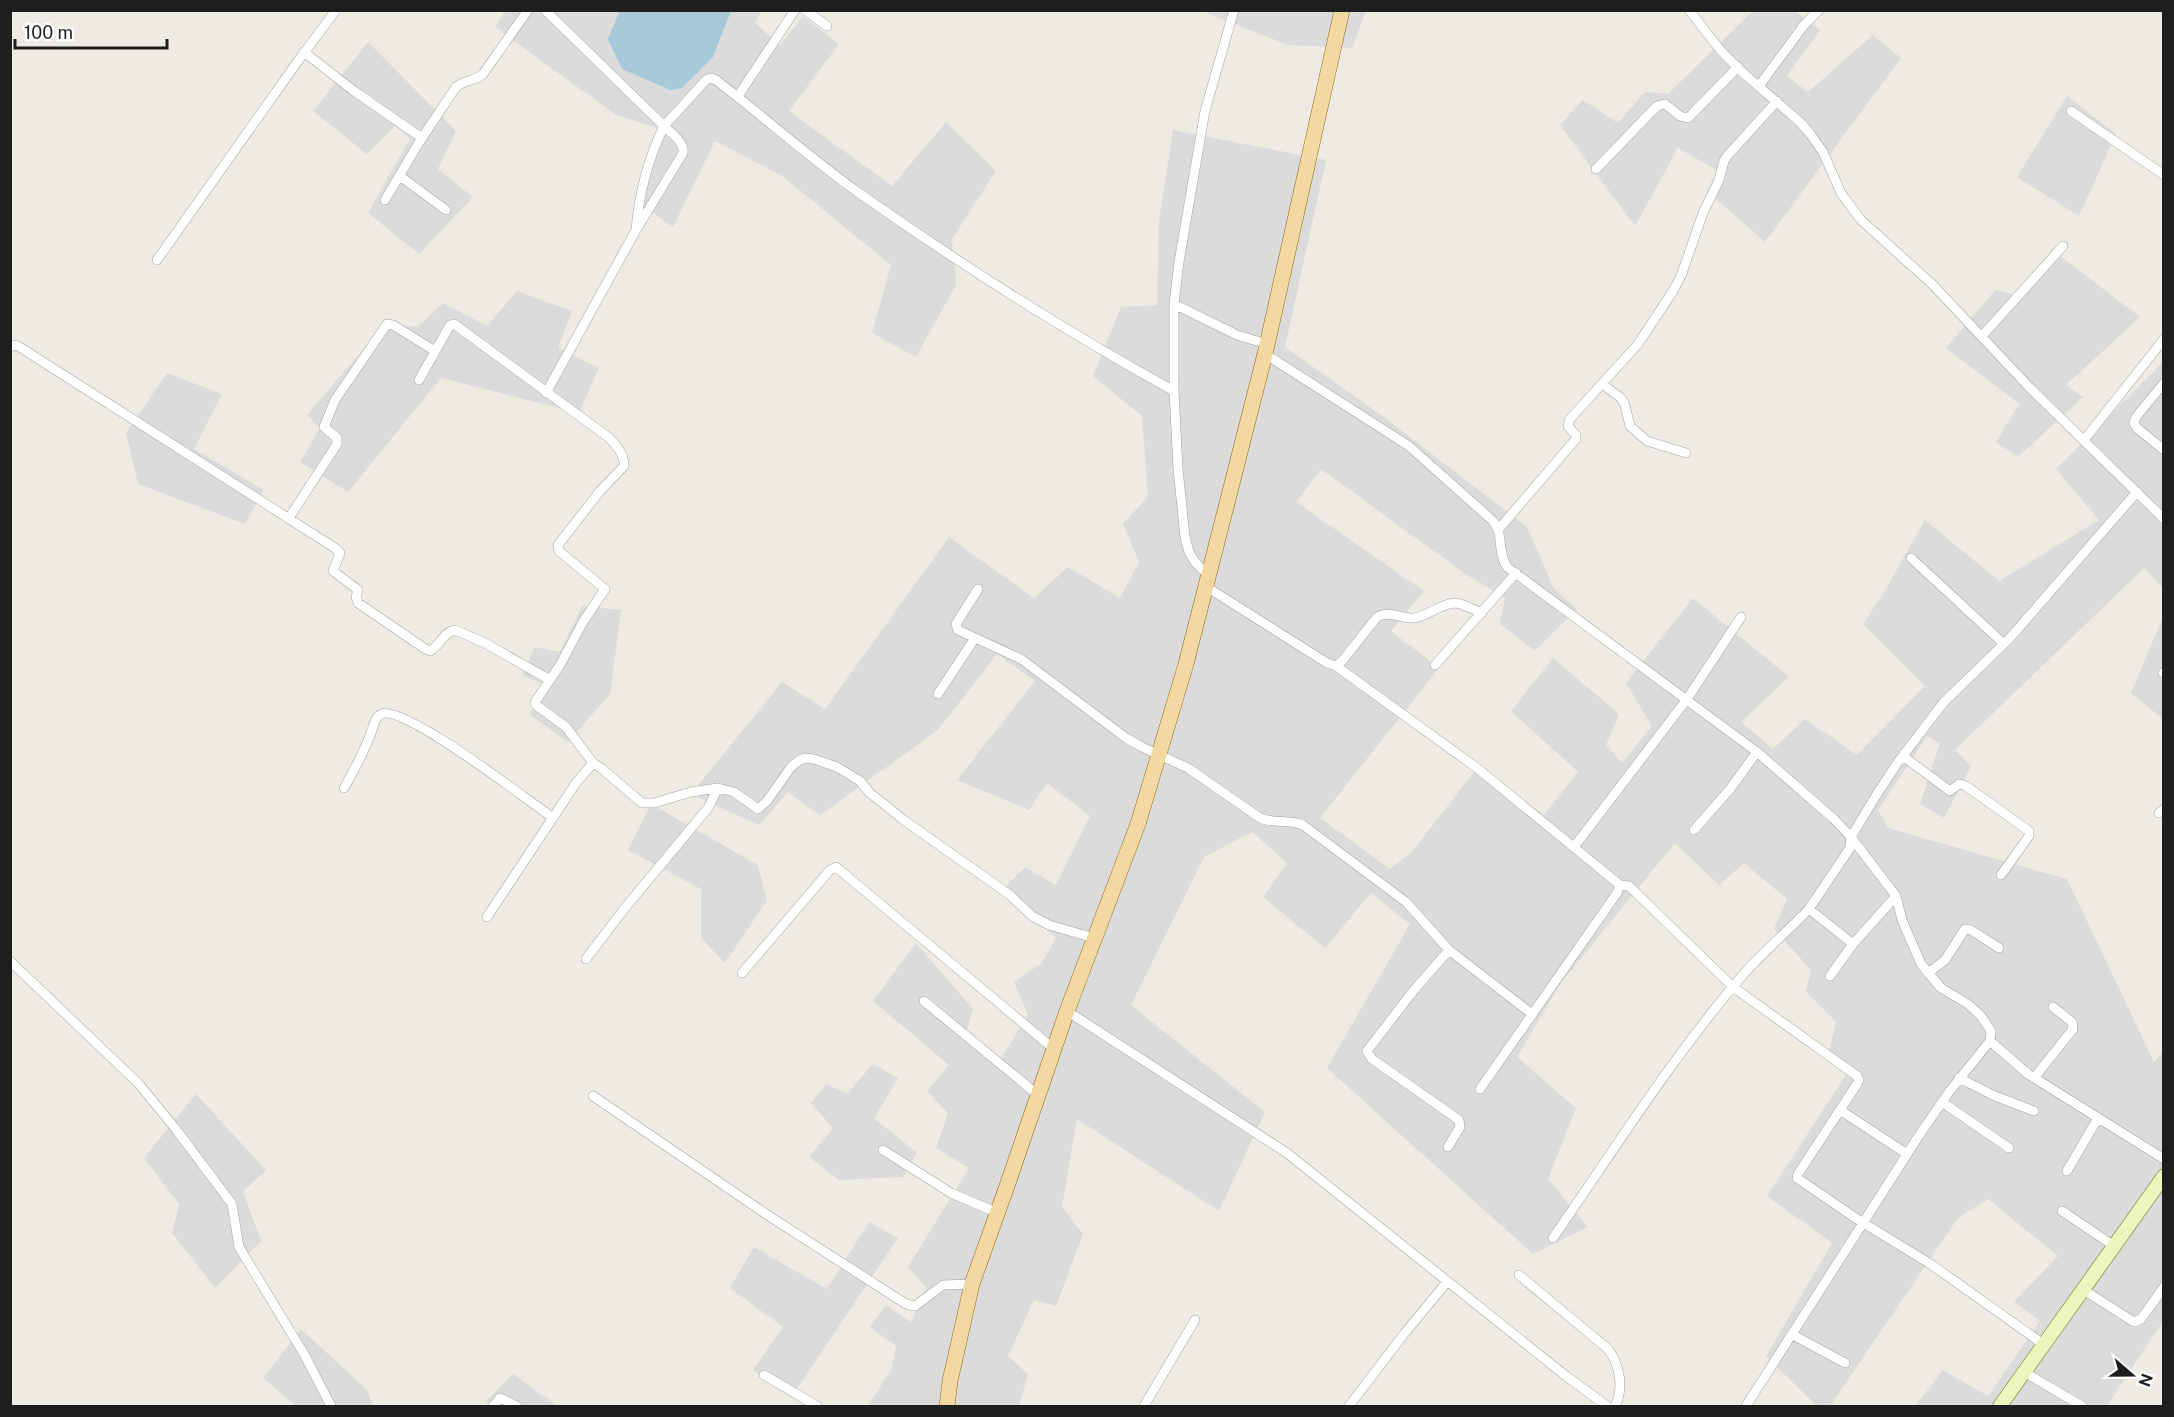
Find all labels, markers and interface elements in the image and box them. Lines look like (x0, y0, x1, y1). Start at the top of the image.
scale bar (15, 12, 166, 50)
text: 100 m (24, 22, 73, 43)
north arrow (2102, 1345, 2162, 1405)
text: N (2135, 1371, 2157, 1389)

